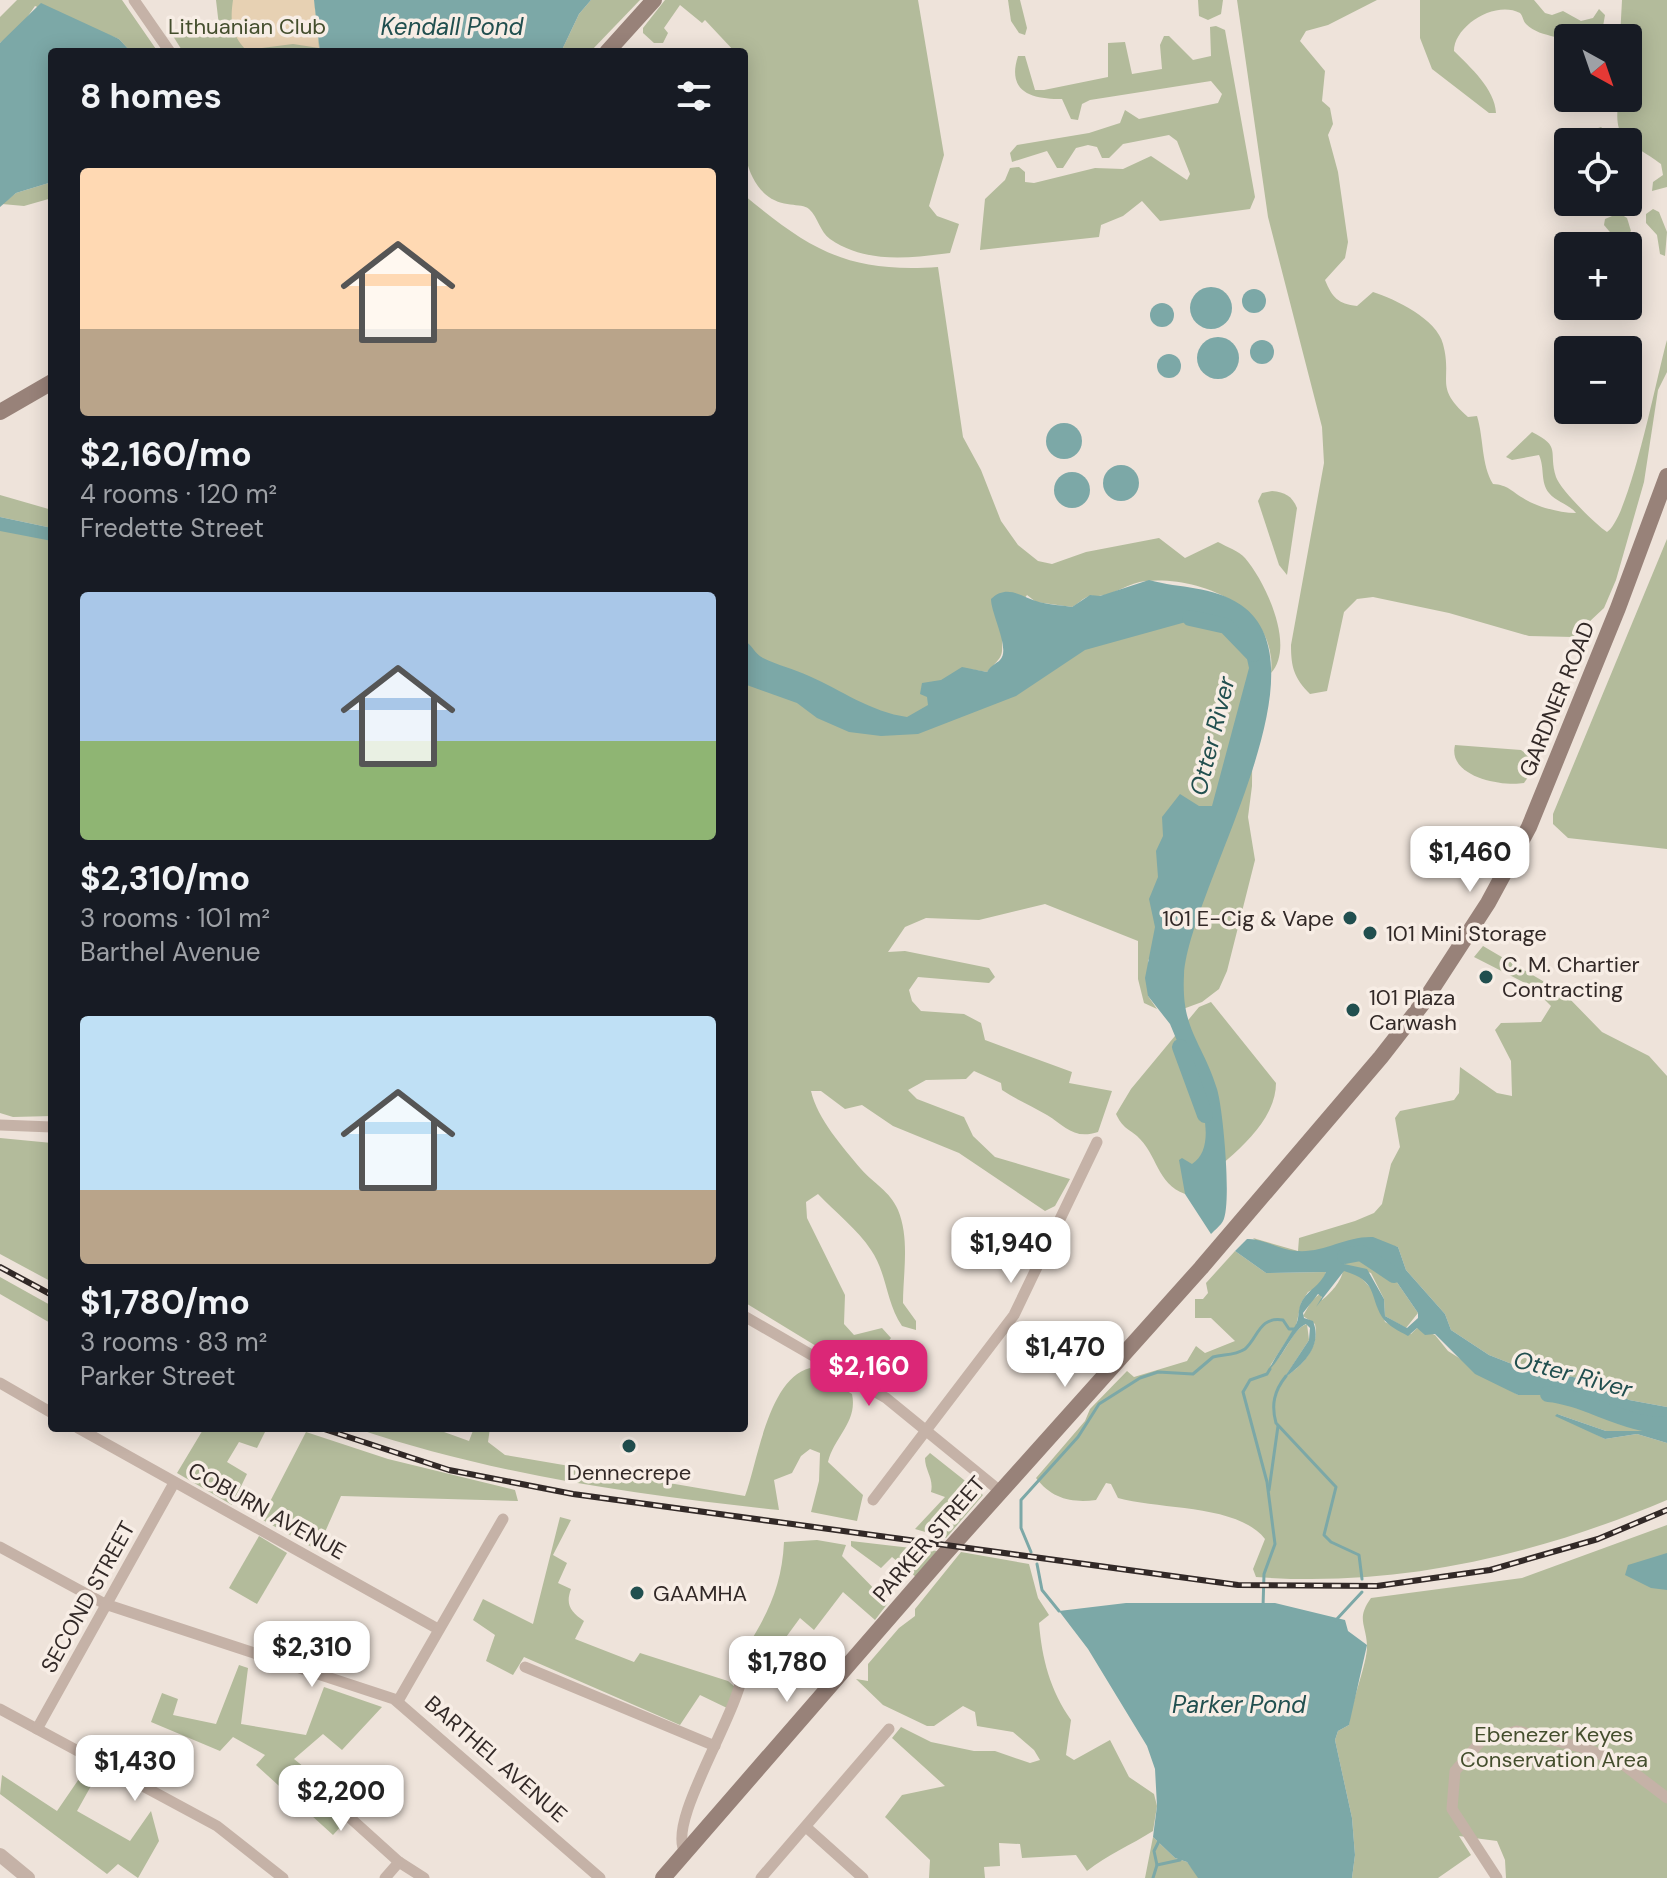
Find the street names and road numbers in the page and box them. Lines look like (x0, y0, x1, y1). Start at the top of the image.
street label: GARDNER ROAD (1513, 617, 1601, 781)
street label: COBURN AVENUE (183, 1456, 351, 1566)
street label: PARKER STREET (866, 1470, 992, 1608)
street label: SECOND STREET (34, 1516, 142, 1678)
street label: BARTHEL AVENUE (419, 1689, 573, 1829)

